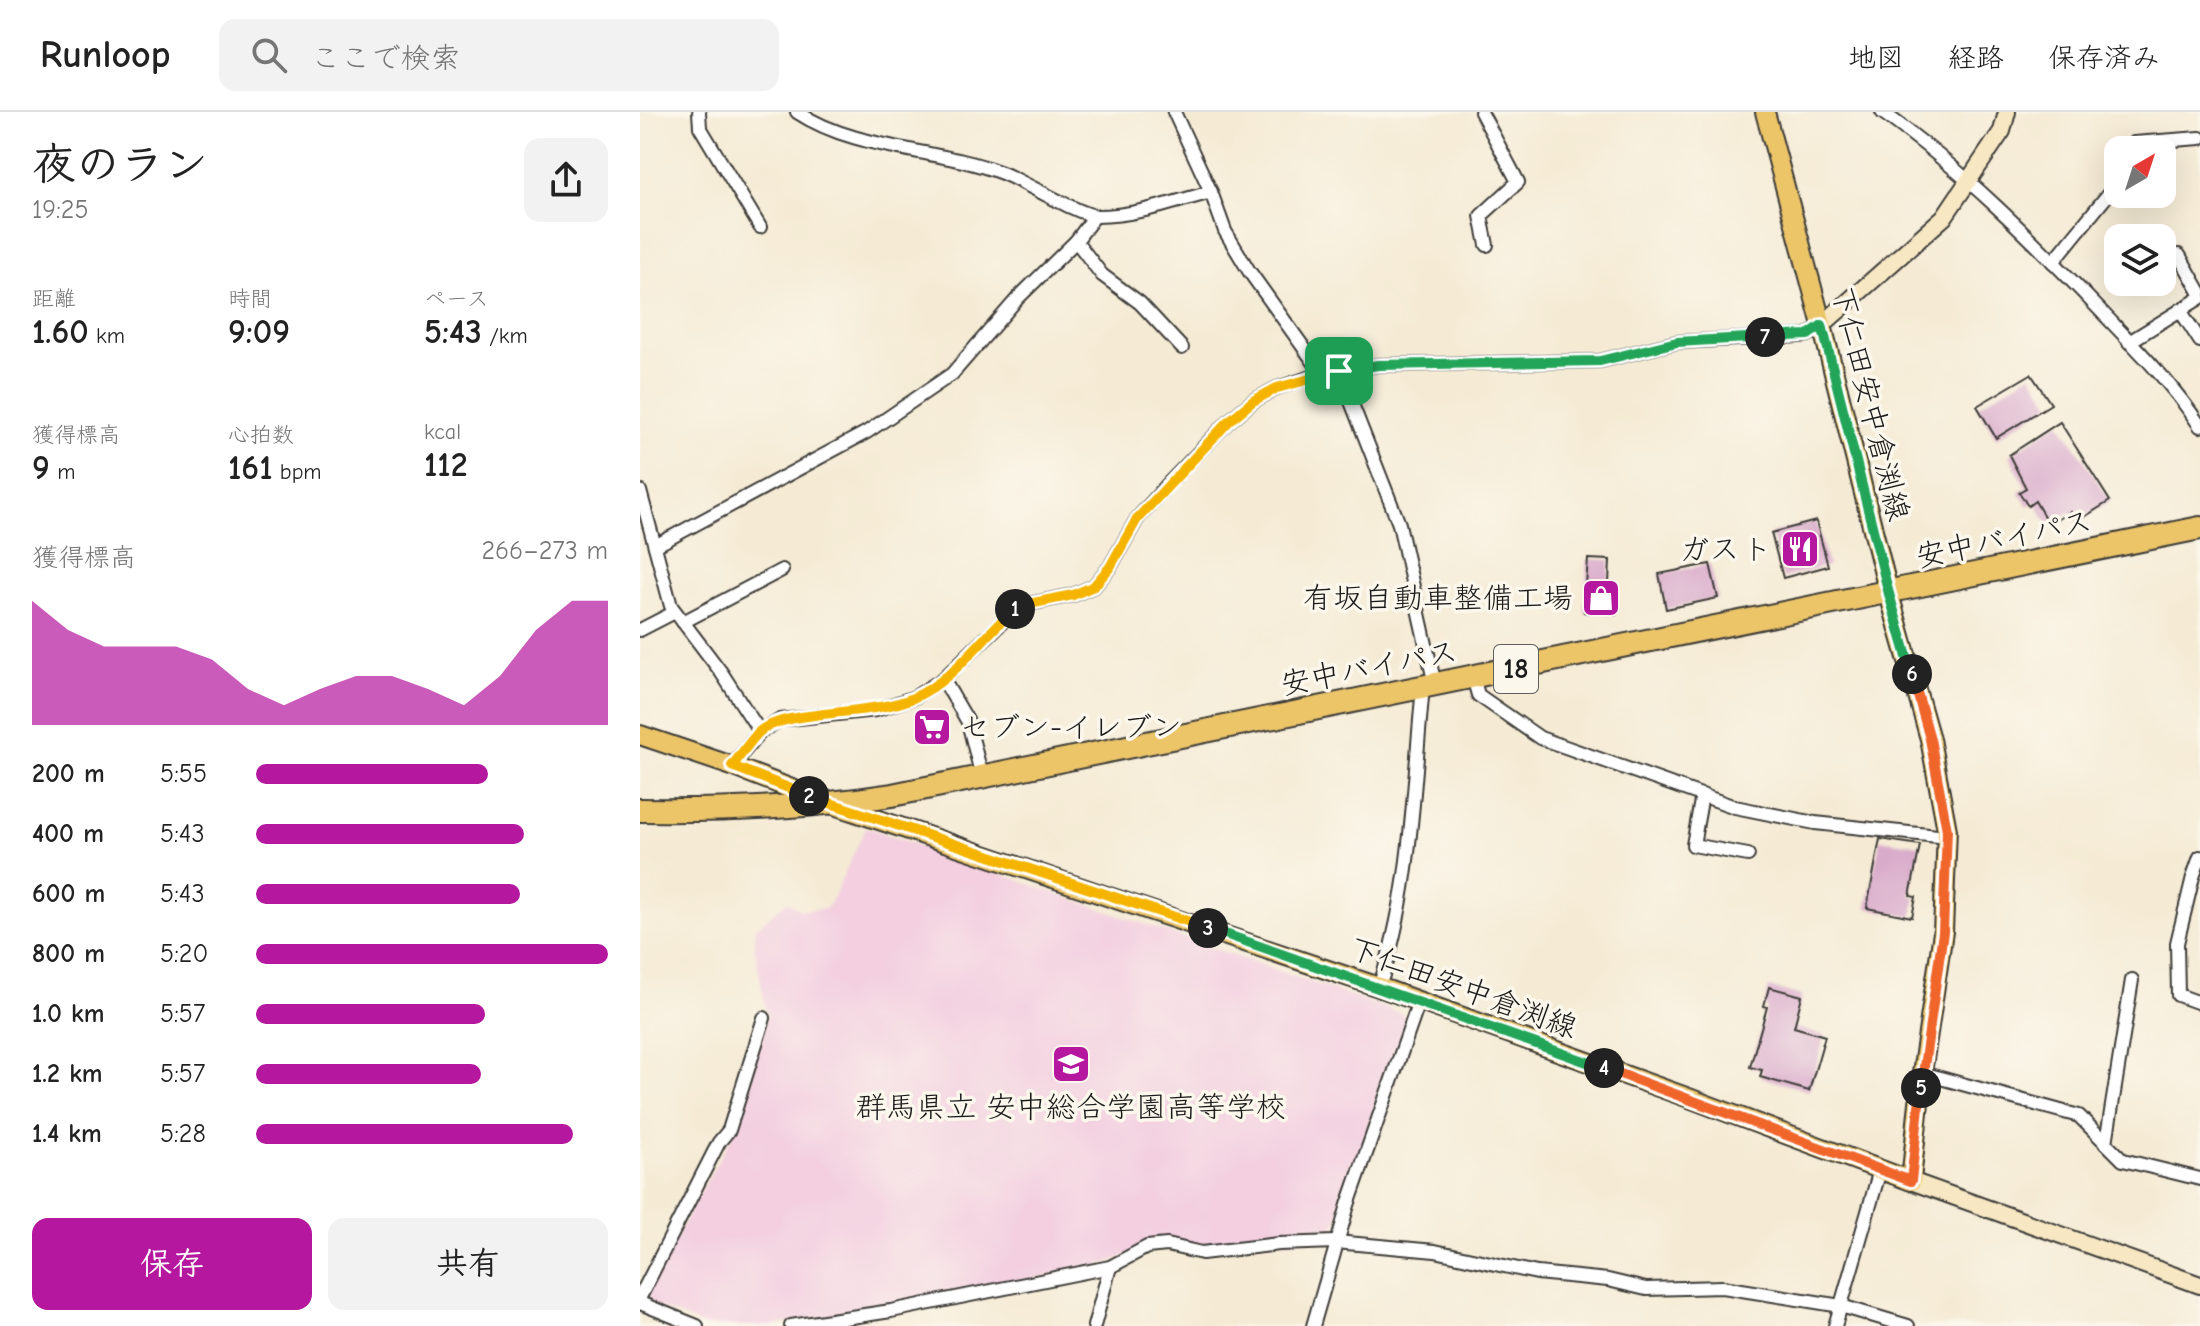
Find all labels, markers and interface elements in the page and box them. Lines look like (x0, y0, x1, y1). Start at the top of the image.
search box (219, 19, 779, 91)
text: Runloop (40, 33, 171, 77)
icon: search (247, 33, 291, 77)
text: ここで検索 (311, 41, 461, 76)
text: 地図 (1848, 42, 1904, 74)
text: 経路 (1948, 42, 2004, 74)
text: 保存済み (2048, 42, 2160, 74)
north arrow (2104, 136, 2176, 208)
map controls (2104, 136, 2176, 296)
button: share (524, 138, 608, 222)
text: 夜のラン (32, 139, 208, 190)
text: 19:25 (32, 195, 89, 225)
button: layers (2104, 224, 2176, 296)
street label: 下仁田安中倉渕線 (1824, 283, 1916, 525)
text: 距離 (32, 286, 76, 312)
text: 時間 (228, 286, 272, 312)
text: ペース (424, 286, 489, 312)
text: 1.60 (32, 312, 89, 352)
text: 9:09 (228, 312, 290, 352)
text: 5:43 (424, 312, 482, 352)
pin: 7 (1745, 317, 1785, 357)
text: km (89, 323, 125, 349)
text: /km (482, 323, 528, 349)
text: 7 (1760, 324, 1770, 350)
pin (1305, 337, 1373, 405)
icon: arrive (1317, 349, 1361, 393)
text: kcal (424, 419, 461, 445)
text: 獲得標高 (32, 422, 120, 448)
text: 心拍数 (228, 422, 294, 448)
text: 112 (424, 445, 468, 485)
text: 9 (32, 448, 50, 488)
text: 161 (228, 448, 273, 488)
text: m (50, 459, 75, 485)
text: bpm (273, 459, 322, 485)
street label: 安中バイパス (1913, 503, 2095, 575)
restaurant icon: ガスト (1779, 528, 1821, 570)
place label: ガスト (1679, 532, 1772, 567)
text: 266–273 m (481, 536, 608, 566)
text: 獲得標高 (32, 543, 136, 573)
shop icon: 有坂自動車整備工場 (1580, 577, 1622, 619)
place label: 有坂自動車整備工場 (1303, 581, 1573, 616)
pin: 1 (995, 589, 1035, 629)
text: 1 (1011, 596, 1019, 622)
street label: 安中バイパス (1278, 634, 1460, 702)
road number: 18 (1494, 645, 1538, 693)
pin: 6 (1892, 654, 1932, 694)
text: 6 (1906, 661, 1918, 687)
supermarket icon: セブン-イレブン (911, 706, 953, 748)
place label: セブン-イレブン (960, 710, 1182, 745)
text: 200 m (32, 759, 105, 789)
text: 5:55 (160, 759, 207, 789)
pin: 2 (789, 776, 829, 816)
text: 2 (804, 783, 814, 809)
text: 400 m (32, 819, 104, 849)
text: 5:43 (160, 819, 205, 849)
text: 600 m (32, 879, 105, 909)
text: 5:43 (160, 879, 205, 909)
pin: 3 (1188, 908, 1228, 948)
text: 3 (1203, 915, 1213, 941)
street label: 下仁田安中倉渕線 (1344, 931, 1582, 1045)
text: 800 m (32, 939, 105, 969)
text: 5:20 (160, 939, 208, 969)
text: 1.0 km (32, 999, 104, 1029)
text: 5:57 (160, 999, 205, 1029)
school or university icon: 群馬県立 安中総合学園高等学校 (1050, 1043, 1092, 1085)
pin: 4 (1584, 1048, 1624, 1088)
text: 4 (1599, 1055, 1609, 1081)
text: 1.2 km (32, 1059, 103, 1089)
text: 5:57 (160, 1059, 205, 1089)
pin: 5 (1901, 1068, 1941, 1108)
text: 5 (1915, 1075, 1927, 1101)
place label: 群馬県立 安中総合学園高等学校 (856, 1090, 1286, 1125)
text: 1.4 km (32, 1119, 102, 1149)
text: 5:28 (160, 1119, 206, 1149)
button: 保存 (32, 1218, 312, 1310)
button: 共有 (328, 1218, 608, 1310)

